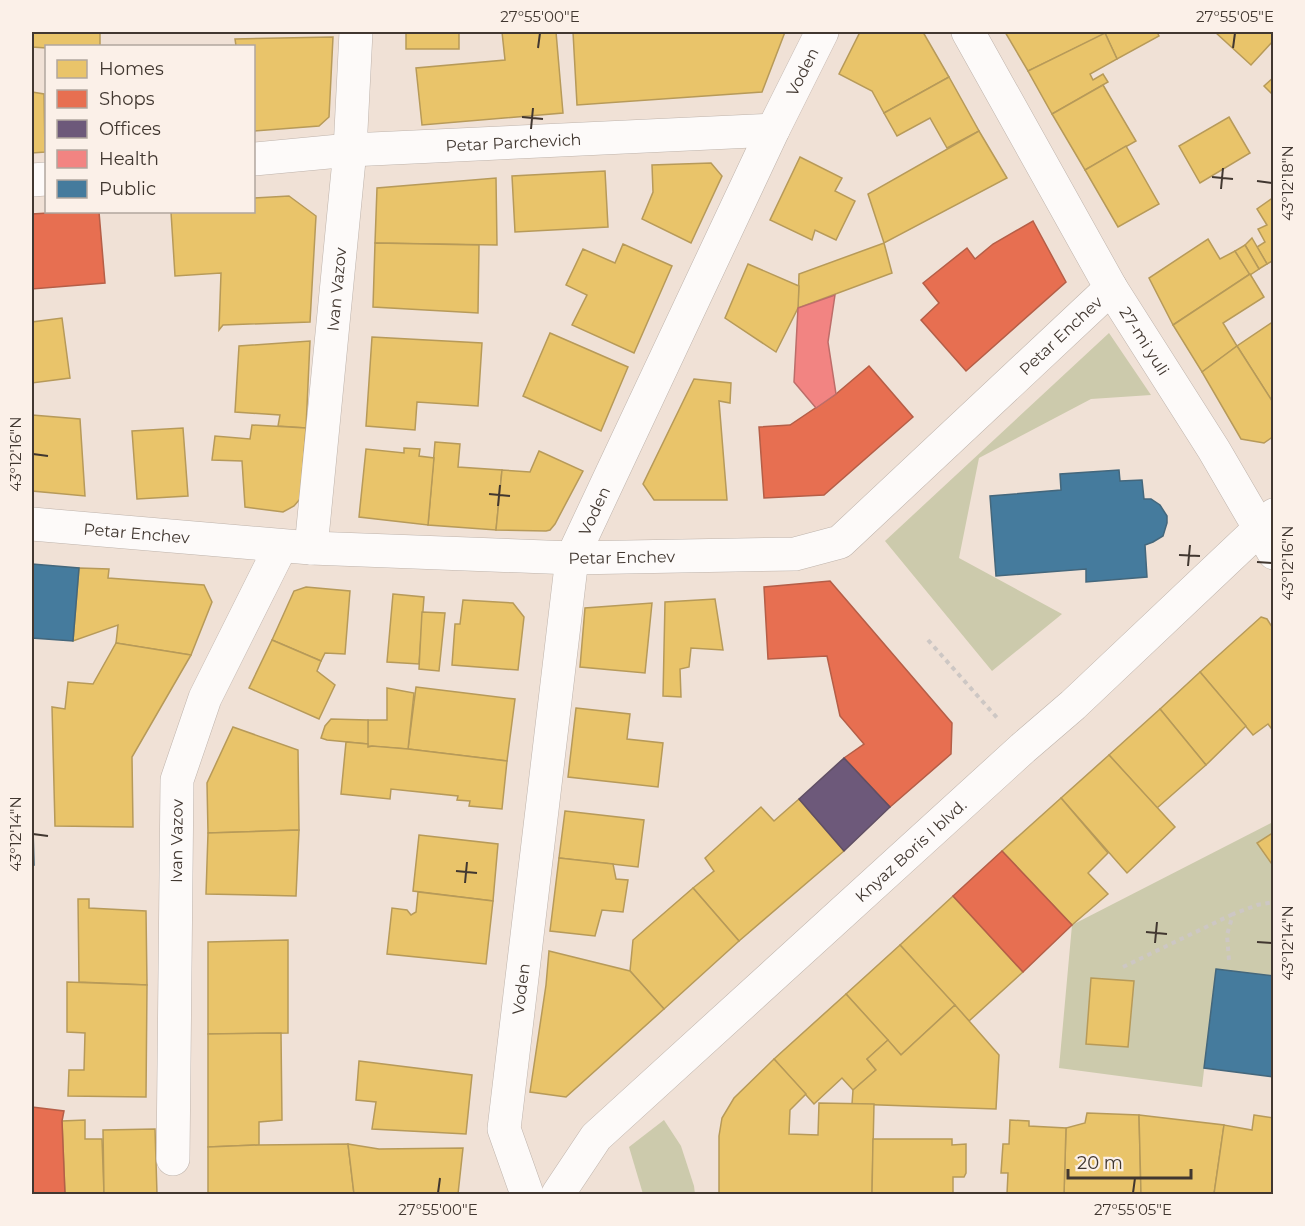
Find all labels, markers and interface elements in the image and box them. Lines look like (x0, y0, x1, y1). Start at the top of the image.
text: 27°55'00"E (500, 7, 580, 26)
text: 27°55'05"E (1196, 7, 1274, 26)
street label: Voden (782, 44, 822, 99)
legend (45, 45, 255, 213)
text: Homes (99, 58, 164, 80)
text: Shops (99, 88, 155, 110)
text: Offices (99, 118, 161, 140)
street label: Petar Parchevich (445, 130, 582, 155)
text: 43°12'18"N (1278, 145, 1297, 221)
text: Health (99, 148, 159, 170)
text: Public (99, 178, 156, 200)
street label: Ivan Vazov (323, 246, 350, 332)
street label: Petar Enchev (1015, 292, 1106, 379)
street label: 27-mi yuli (1116, 303, 1173, 379)
text: 43°12'16"N (6, 417, 25, 491)
street label: Voden (575, 483, 614, 538)
street label: Petar Enchev (83, 519, 191, 547)
text: 43°12'16"N (1278, 526, 1297, 600)
street label: Petar Enchev (568, 547, 676, 568)
street label: Knyaz Boris I blvd. (851, 795, 970, 906)
text: 43°12'14"N (6, 796, 25, 872)
street label: Ivan Vazov (166, 799, 186, 883)
text: 43°12'14"N (1278, 905, 1297, 981)
street label: Voden (508, 962, 533, 1016)
scale bar (1068, 1142, 1191, 1180)
text: 20 m (1077, 1152, 1123, 1174)
text: 27°55'00"E (398, 1200, 478, 1219)
text: 27°55'05"E (1094, 1200, 1172, 1219)

